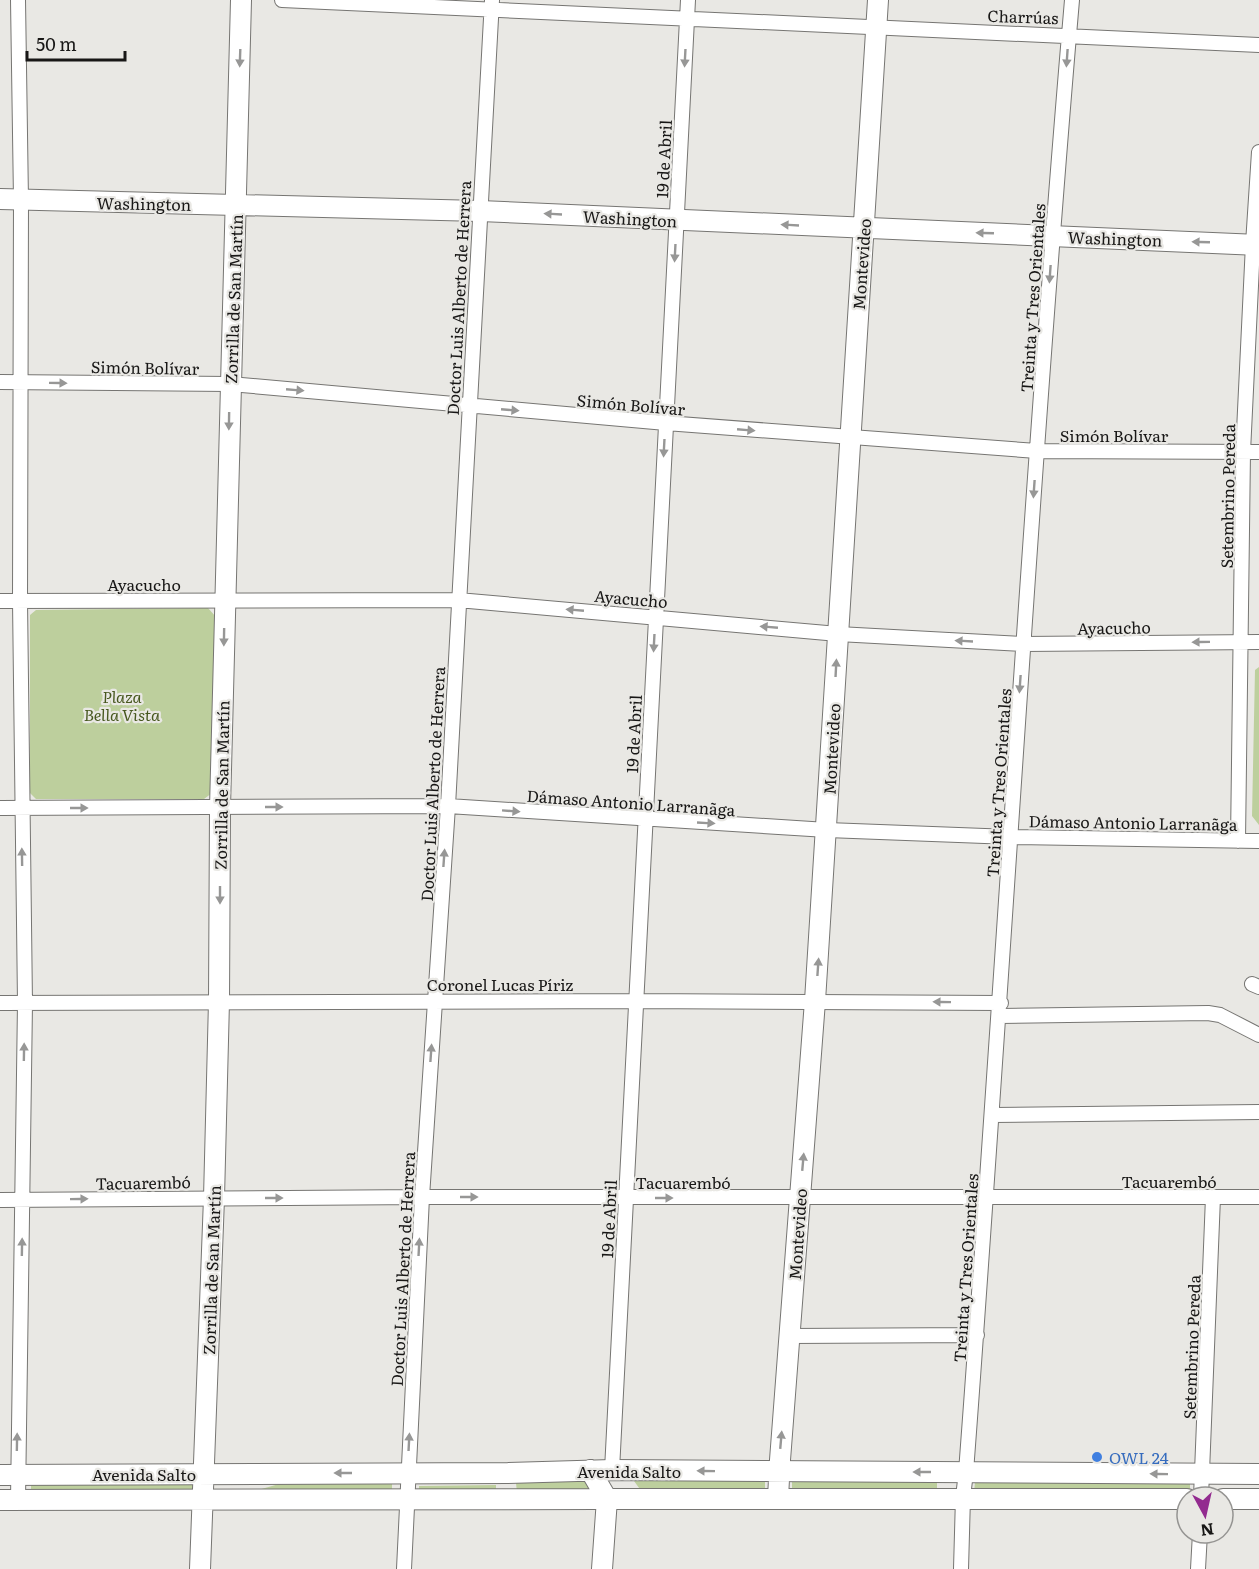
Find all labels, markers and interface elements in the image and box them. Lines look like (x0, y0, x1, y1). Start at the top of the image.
street label: Charrúas (987, 3, 1059, 29)
scale bar (27, 24, 124, 62)
text: 50 m (36, 30, 77, 57)
one-way arrow (235, 49, 244, 68)
one-way arrow (680, 49, 690, 68)
one-way arrow (1062, 49, 1072, 68)
street label: 19 de Abril (649, 119, 677, 199)
street label: Doctor Luis Alberto de Herrera (440, 180, 476, 416)
street label: Washington (97, 190, 192, 216)
street label: Treinta y Tres Orientales (1013, 203, 1051, 393)
street label: Washington (582, 204, 678, 232)
one-way arrow (544, 210, 563, 219)
street label: Zorrilla de San Martín (218, 213, 248, 384)
street label: Montevideo (846, 217, 876, 311)
one-way arrow (780, 220, 799, 229)
street label: Washington (1067, 224, 1163, 252)
one-way arrow (975, 228, 994, 238)
one-way arrow (1191, 238, 1210, 247)
one-way arrow (670, 244, 679, 263)
one-way arrow (1046, 264, 1055, 283)
street label: Simón Bolívar (91, 354, 200, 380)
one-way arrow (49, 378, 68, 387)
one-way arrow (286, 385, 305, 395)
street label: Simón Bolívar (576, 387, 687, 421)
one-way arrow (501, 405, 520, 415)
one-way arrow (225, 412, 234, 431)
street label: Simón Bolívar (1060, 423, 1169, 447)
street label: Setembrino Pereda (1214, 423, 1240, 569)
one-way arrow (737, 425, 756, 435)
one-way arrow (660, 438, 669, 457)
one-way arrow (1029, 480, 1039, 499)
street label: Ayacucho (107, 572, 181, 596)
street label: Ayacucho (593, 583, 669, 613)
one-way arrow (565, 605, 584, 614)
street label: Ayacucho (1077, 614, 1151, 640)
one-way arrow (760, 622, 779, 632)
one-way arrow (219, 628, 229, 647)
one-way arrow (649, 633, 659, 652)
one-way arrow (954, 636, 973, 646)
one-way arrow (1191, 637, 1210, 647)
one-way arrow (832, 659, 841, 678)
street label: Doctor Luis Alberto de Herrera (414, 666, 450, 902)
one-way arrow (1016, 674, 1025, 693)
park label: Plaza Bella Vista (84, 684, 161, 726)
street label: Treinta y Tres Orientales (979, 688, 1017, 878)
street label: 19 de Abril (619, 694, 647, 774)
street label: Zorrilla de San Martín (208, 700, 234, 870)
street label: Montevideo (817, 703, 845, 795)
street label: Dámaso Antonio Larranãga (526, 783, 736, 821)
one-way arrow (265, 802, 284, 812)
one-way arrow (70, 803, 89, 813)
one-way arrow (502, 806, 521, 815)
street label: Dámaso Antonio Larranãga (1028, 808, 1238, 836)
one-way arrow (696, 819, 715, 828)
one-way arrow (18, 847, 27, 866)
one-way arrow (440, 849, 449, 868)
one-way arrow (215, 886, 225, 905)
one-way arrow (813, 958, 822, 977)
street label: Coronel Lucas Píriz (427, 972, 574, 996)
one-way arrow (933, 997, 952, 1007)
one-way arrow (19, 1042, 29, 1061)
one-way arrow (427, 1043, 436, 1062)
street label: Doctor Luis Alberto de Herrera (384, 1151, 420, 1387)
one-way arrow (798, 1152, 807, 1171)
street label: Tacuarembó (95, 1169, 191, 1195)
street label: Tacuarembó (1121, 1169, 1217, 1193)
street label: Tacuarembó (635, 1170, 731, 1194)
street label: Treinta y Tres Orientales (946, 1173, 984, 1363)
street label: 19 de Abril (594, 1179, 622, 1259)
street label: Zorrilla de San Martín (196, 1184, 226, 1355)
street label: Montevideo (782, 1187, 812, 1281)
one-way arrow (460, 1192, 479, 1202)
one-way arrow (265, 1193, 284, 1203)
one-way arrow (655, 1193, 674, 1203)
one-way arrow (70, 1195, 89, 1204)
one-way arrow (17, 1237, 27, 1256)
one-way arrow (415, 1238, 424, 1257)
street label: Setembrino Pereda (1176, 1274, 1206, 1420)
one-way arrow (776, 1431, 786, 1450)
one-way arrow (13, 1432, 22, 1451)
one-way arrow (405, 1433, 414, 1452)
place label: OWL 24 (1109, 1445, 1169, 1469)
marker: OWL 24 (1090, 1450, 1104, 1464)
street label: Avenida Salto (577, 1459, 681, 1483)
street label: Avenida Salto (92, 1462, 196, 1486)
one-way arrow (696, 1466, 715, 1476)
one-way arrow (912, 1467, 931, 1477)
one-way arrow (333, 1468, 352, 1478)
one-way arrow (1149, 1469, 1168, 1479)
north arrow (1175, 1485, 1235, 1545)
text: N (1199, 1518, 1216, 1544)

